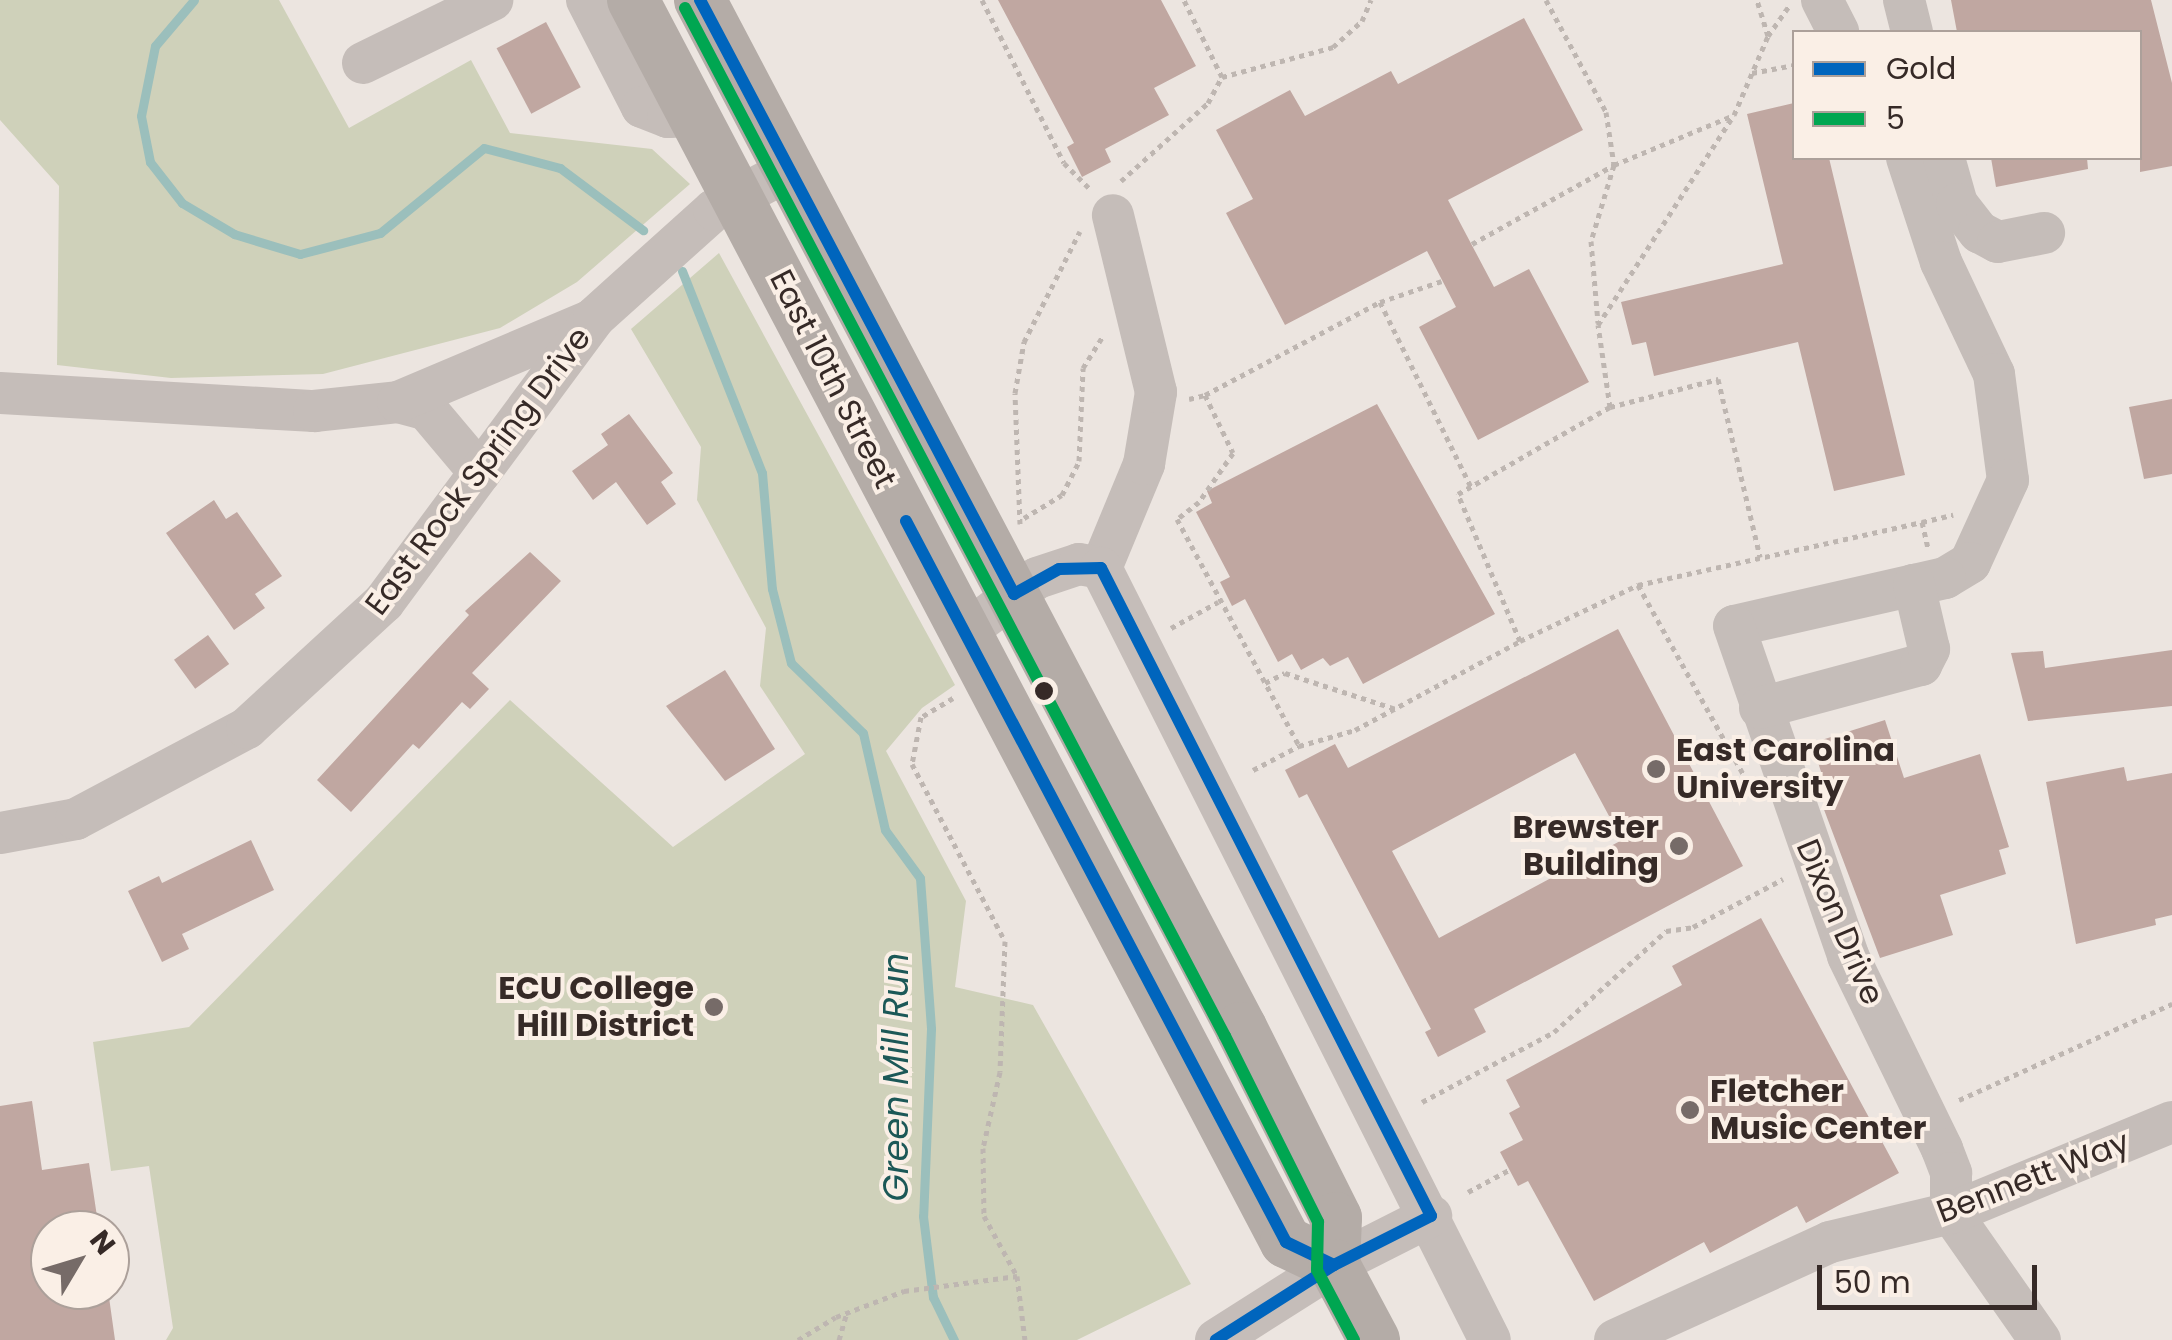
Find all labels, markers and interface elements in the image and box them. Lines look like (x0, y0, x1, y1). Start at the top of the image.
legend (1792, 30, 2142, 160)
text: Gold (1886, 47, 1956, 90)
text: 5 (1886, 97, 1905, 140)
street label: East 10th Street (761, 264, 905, 494)
street label: East Rock Spring Drive (357, 320, 599, 622)
unlabelled marker (1034, 681, 1054, 701)
place label: East Carolina University (1676, 732, 1895, 807)
marker: East Carolina University (1645, 758, 1667, 780)
place label: Brewster Building (1513, 809, 1659, 884)
street label: Dixon Drive (1788, 834, 1892, 1010)
marker: Brewster Building (1668, 835, 1690, 857)
water label: Green Mill Run (875, 953, 917, 1201)
place label: ECU College Hill District (498, 970, 694, 1045)
marker: ECU College Hill District (703, 996, 725, 1018)
place label: Fletcher Music Center (1710, 1073, 1926, 1148)
marker: Fletcher Music Center (1679, 1099, 1701, 1121)
street label: Bennett Way (1931, 1123, 2135, 1231)
north arrow (30, 1210, 130, 1310)
text: N (81, 1222, 124, 1263)
scale bar (1822, 1245, 2042, 1307)
text: 50 m (1834, 1261, 1911, 1304)

